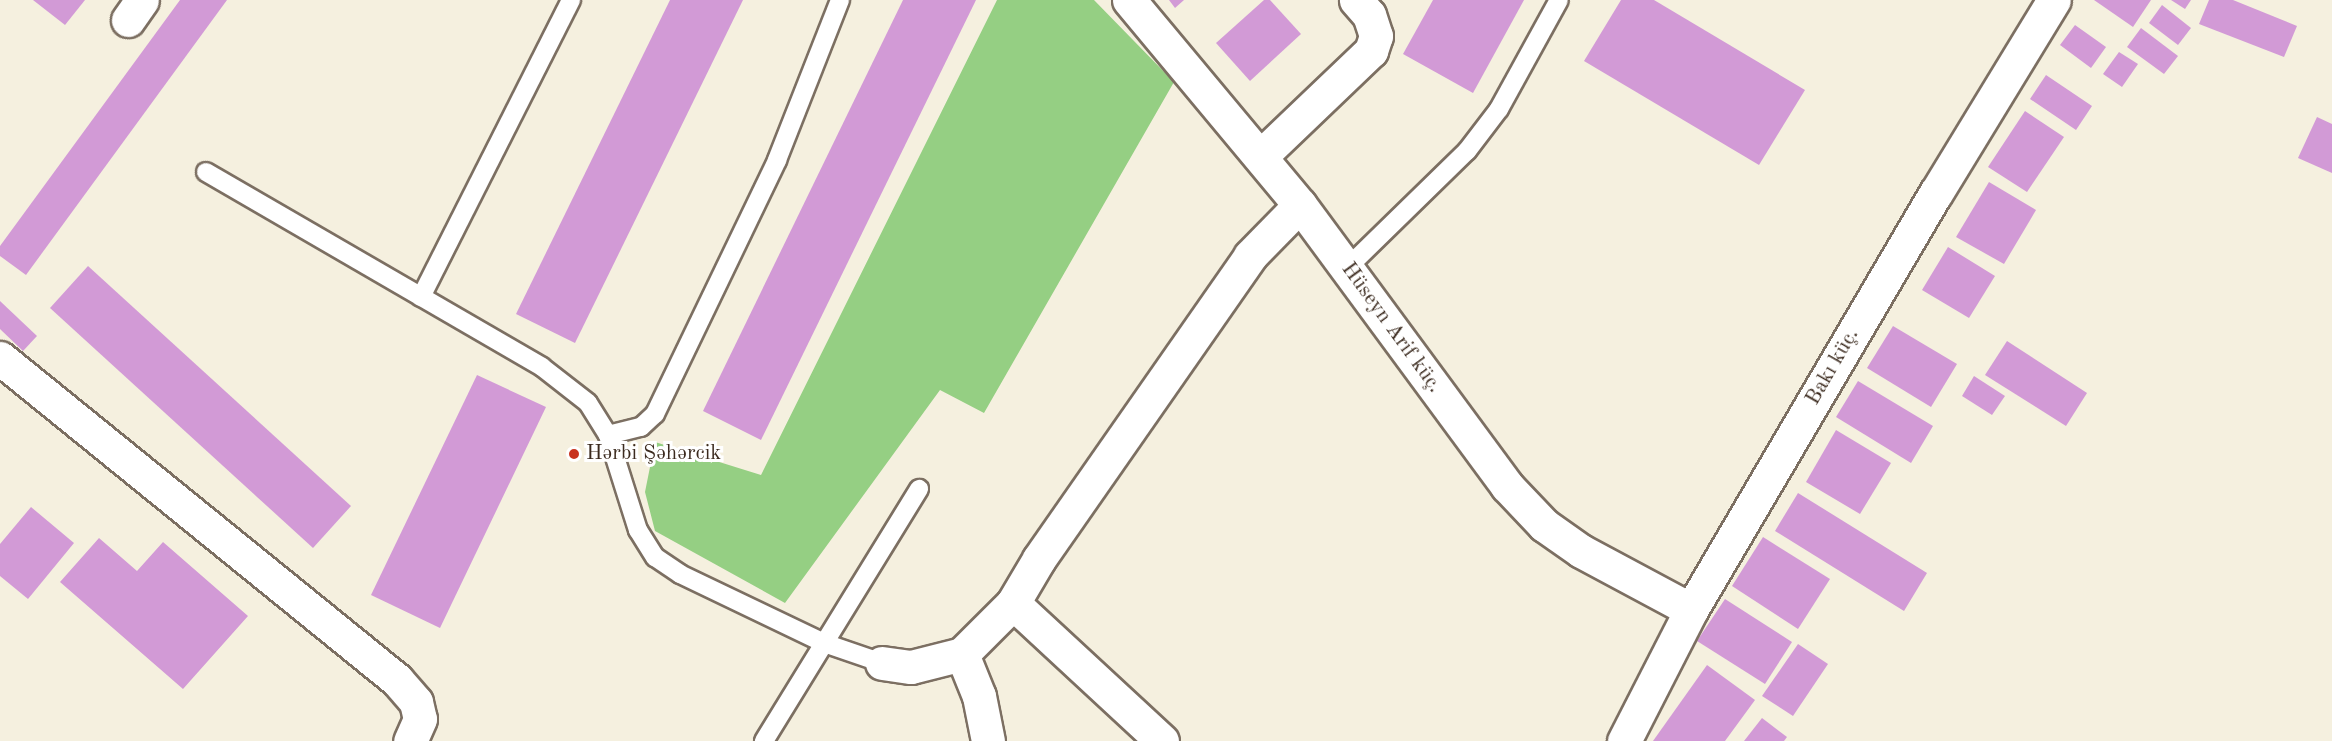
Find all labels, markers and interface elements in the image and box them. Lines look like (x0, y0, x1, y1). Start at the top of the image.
street label: Hüseyn Arif küç. (1335, 258, 1447, 398)
street label: Bakı küç. (1801, 324, 1865, 410)
place label: Hərbi Şəhərcik (586, 441, 721, 467)
marker: Hərbi Şəhərcik (567, 447, 581, 461)

